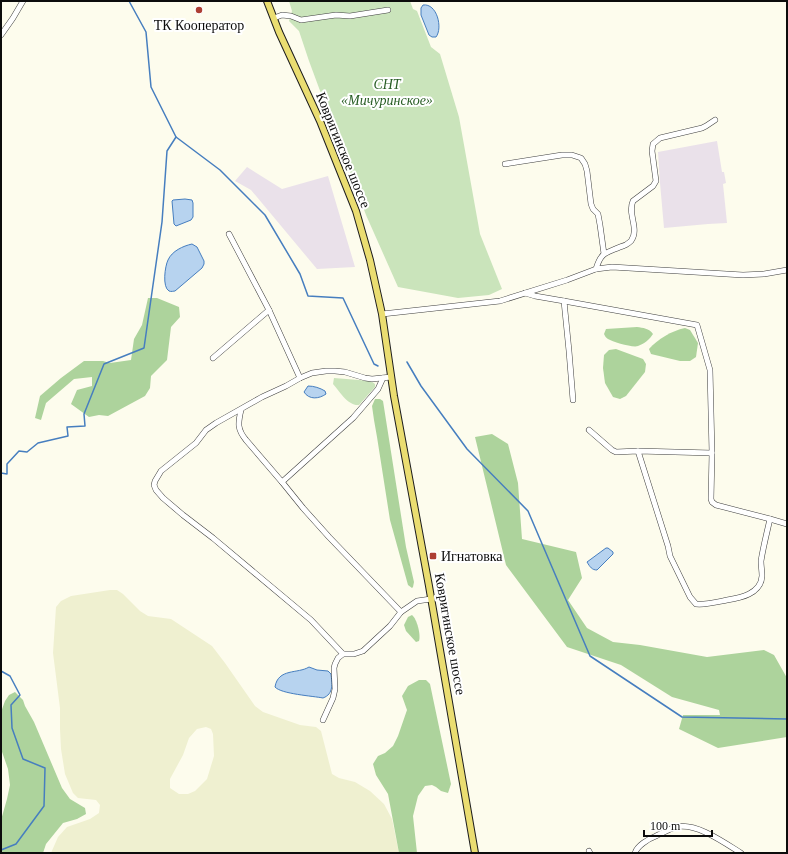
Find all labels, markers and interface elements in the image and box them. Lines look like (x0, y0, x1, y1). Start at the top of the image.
marker: ТК Кооператор (194, 5, 204, 15)
place label: ТК Кооператор (154, 18, 244, 33)
park label: СНТ «Мичуринское» (341, 77, 433, 108)
street label: Ковригинское шоссе (313, 90, 373, 210)
place label: Игнатовка (441, 549, 503, 564)
marker: Игнатовка (428, 551, 438, 561)
street label: Ковригинское шоссе (432, 572, 468, 696)
scale bar (644, 812, 712, 838)
text: 100 m (650, 819, 681, 833)

